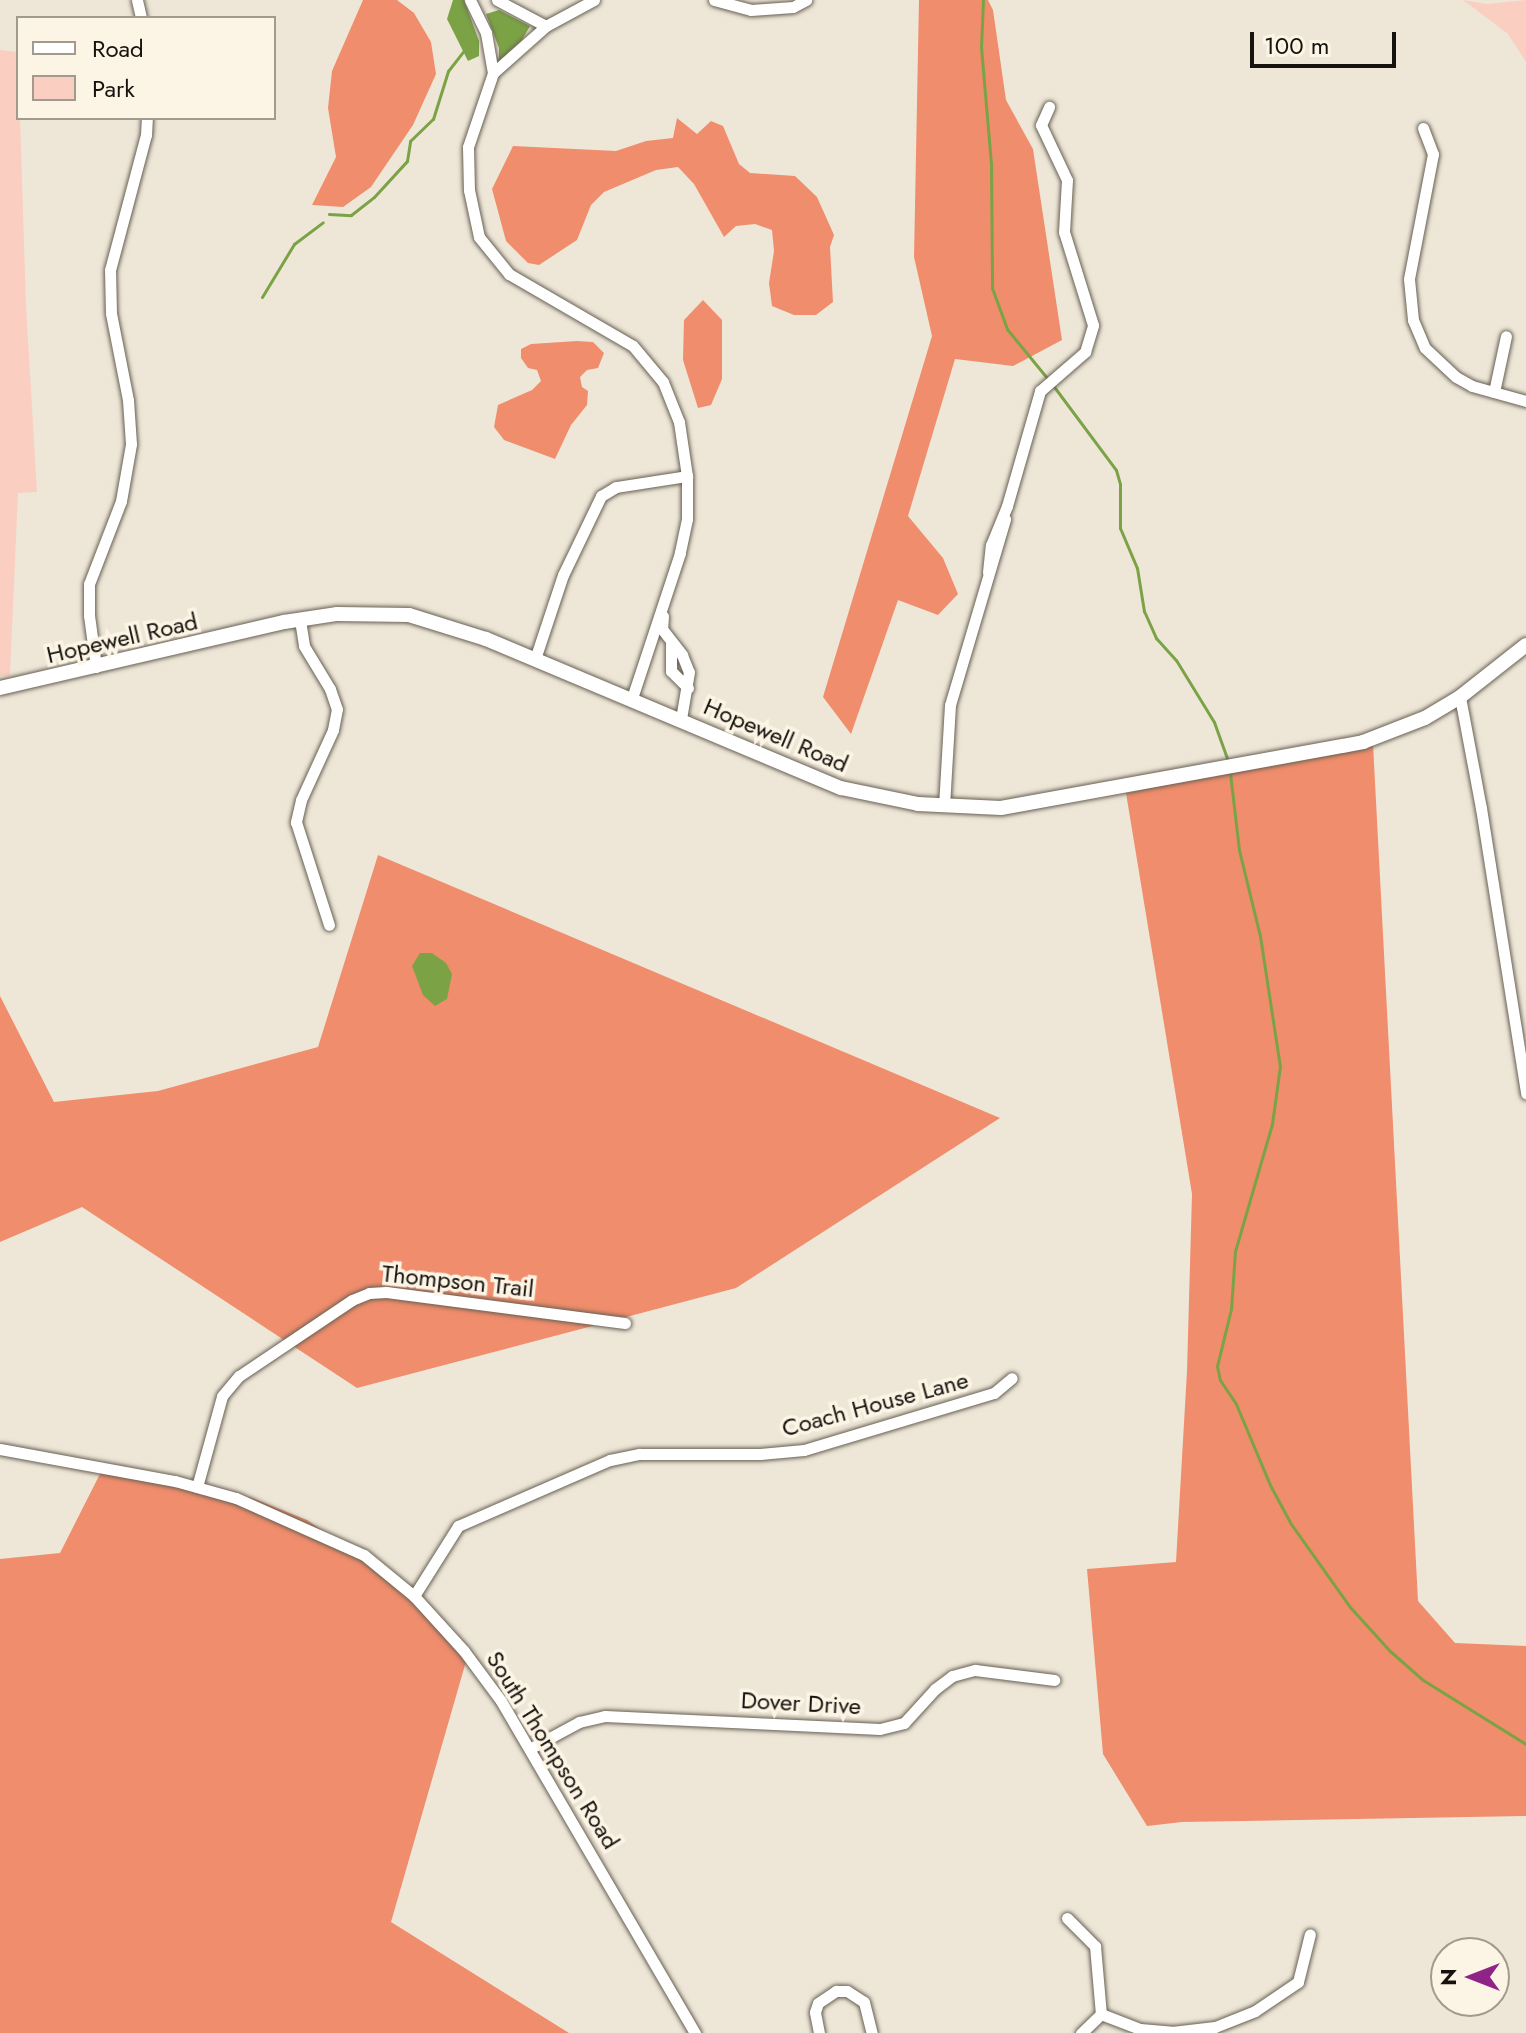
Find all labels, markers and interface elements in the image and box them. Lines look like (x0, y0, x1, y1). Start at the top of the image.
legend (16, 16, 276, 120)
scale bar (1254, 16, 1400, 66)
text: 100 m (1264, 28, 1330, 63)
text: Road (92, 31, 144, 66)
text: Park (92, 71, 135, 106)
street label: Hopewell Road (44, 607, 200, 669)
street label: Hopewell Road (699, 692, 853, 778)
street label: Thompson Trail (381, 1259, 535, 1303)
street label: Coach House Lane (779, 1365, 971, 1443)
street label: South Thompson Road (480, 1646, 626, 1854)
street label: Dover Drive (740, 1685, 862, 1721)
north arrow (1430, 1937, 1510, 2017)
text: N (1432, 1968, 1464, 1986)

